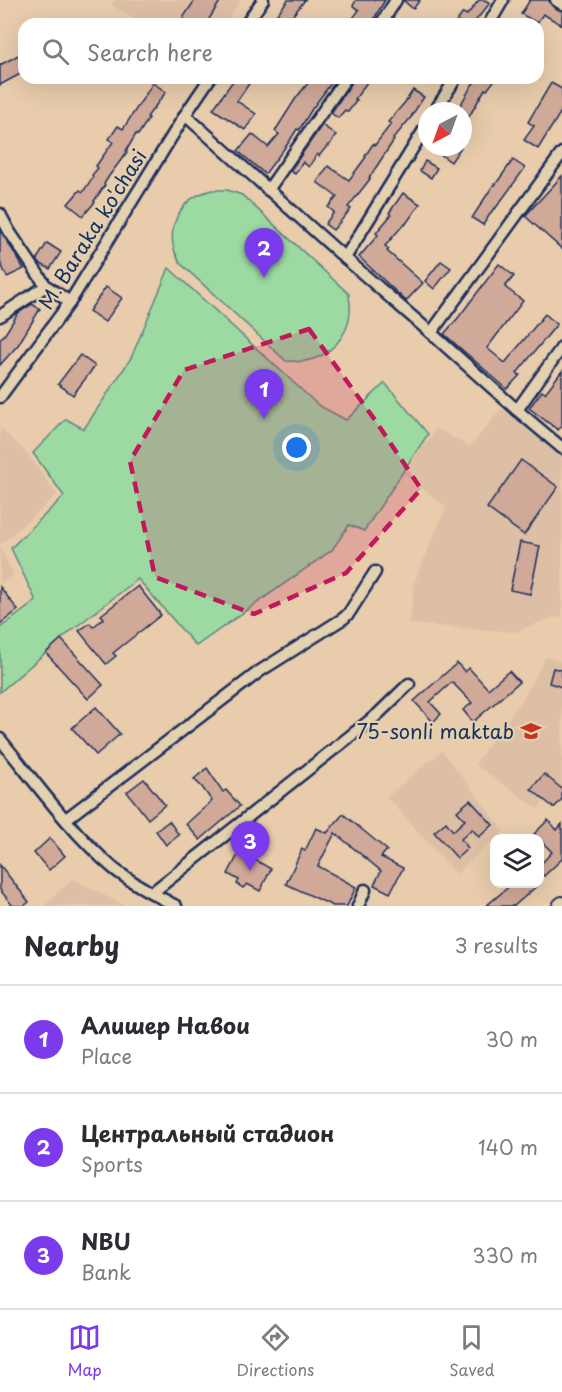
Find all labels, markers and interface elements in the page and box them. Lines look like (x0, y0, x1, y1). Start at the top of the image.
search box (18, 18, 544, 84)
icon: search (39, 35, 72, 68)
text: Search here (87, 35, 213, 68)
north arrow (418, 102, 472, 156)
street label: M. Baraka ko'chasi (31, 143, 153, 315)
pin: 2 (244, 228, 284, 278)
pin: 1 (244, 370, 284, 419)
your location (282, 433, 311, 462)
place label: 75-sonli maktab (357, 716, 514, 746)
school or university icon: 75-sonli maktab (519, 719, 543, 743)
pin: 3 (230, 822, 270, 871)
map controls (490, 834, 544, 888)
button: layers (490, 834, 544, 888)
text: Nearby (24, 926, 119, 965)
text: 3 results (455, 930, 538, 960)
text: Алишер Навои (81, 1008, 250, 1041)
text: 1 (39, 1024, 48, 1054)
text: 30 m (485, 1024, 538, 1054)
text: Place (81, 1041, 132, 1071)
text: Центральный стадион (81, 1116, 334, 1149)
text: 2 (36, 1132, 51, 1162)
text: 140 m (478, 1132, 538, 1162)
text: Sports (81, 1149, 143, 1179)
text: NBU (81, 1224, 131, 1257)
text: 3 (37, 1240, 50, 1270)
text: 330 m (472, 1240, 538, 1270)
text: Bank (81, 1257, 131, 1287)
tab: Map (67, 1321, 102, 1381)
tab: Directions (236, 1321, 314, 1381)
tab: Saved (449, 1321, 495, 1381)

